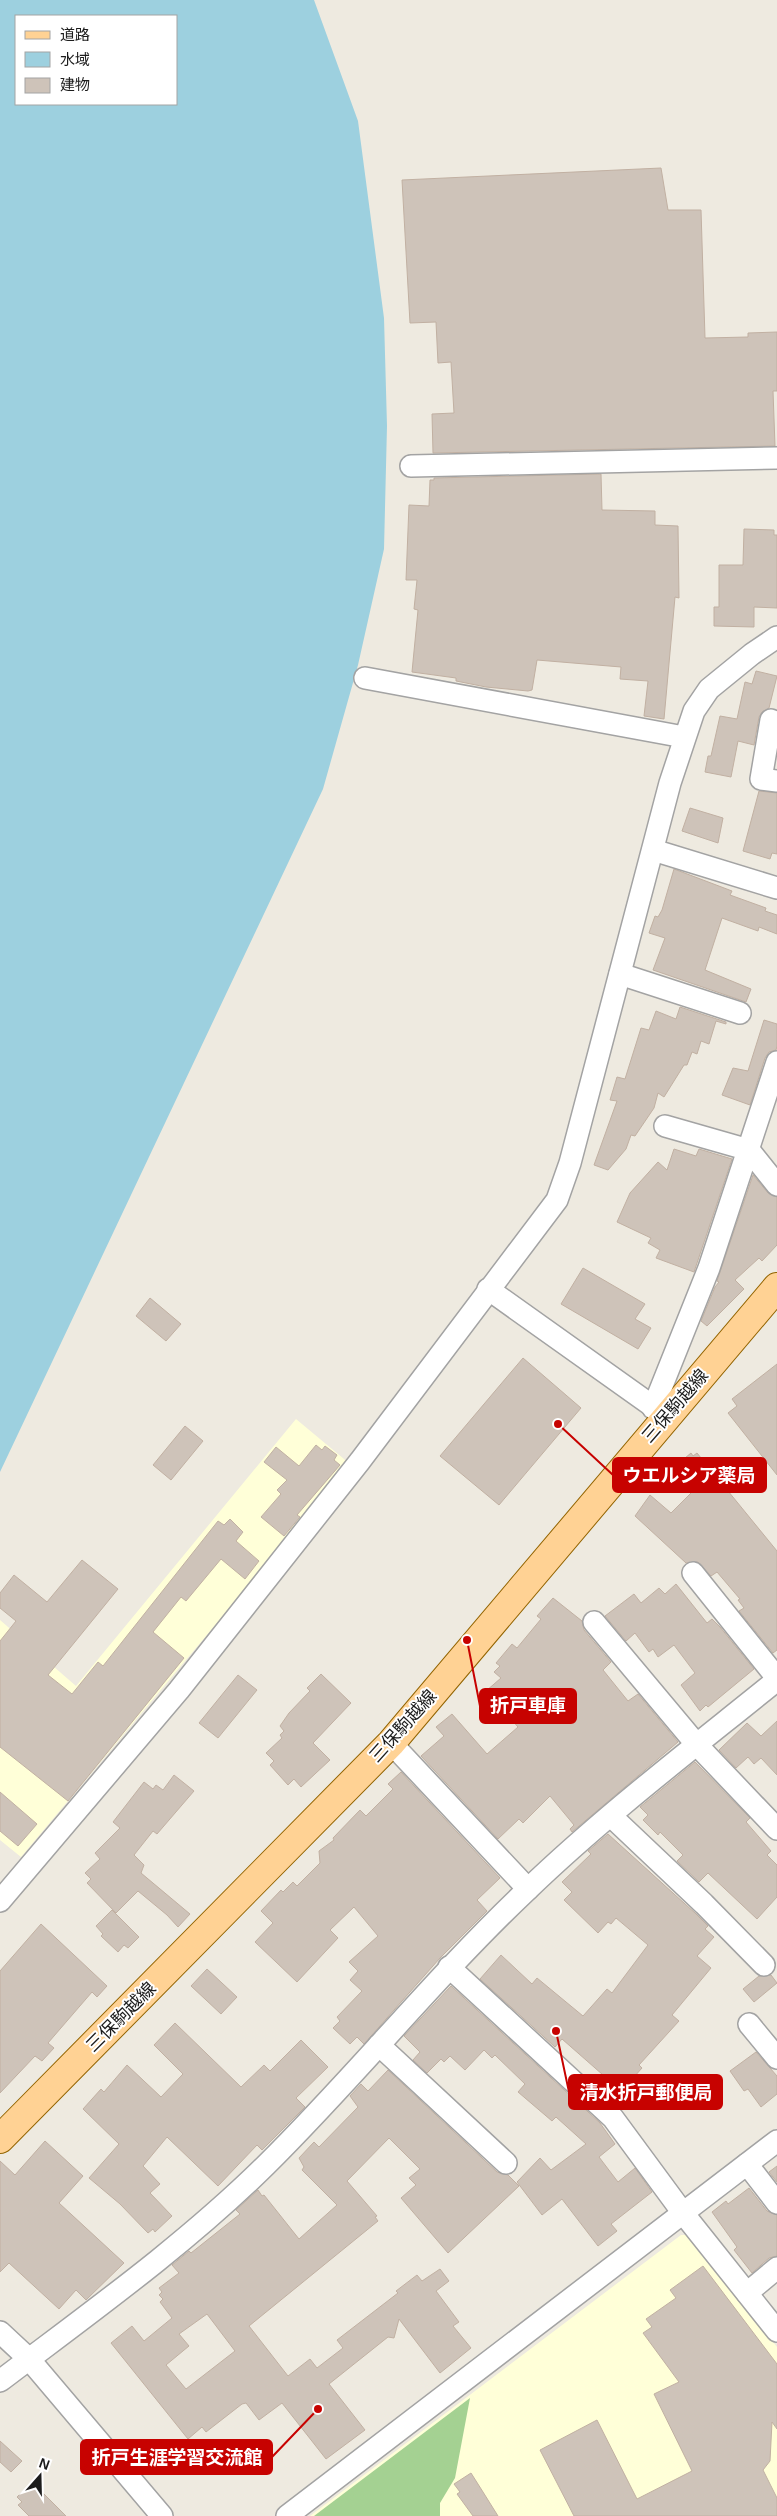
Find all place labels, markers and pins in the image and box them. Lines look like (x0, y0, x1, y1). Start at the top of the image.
callout: ウエルシア薬局 (613, 1458, 766, 1492)
callout: 折戸車庫 (480, 1689, 576, 1723)
callout: 清水折戸郵便局 (569, 2075, 722, 2109)
callout: 折戸生涯学習交流館 (81, 2440, 272, 2474)

